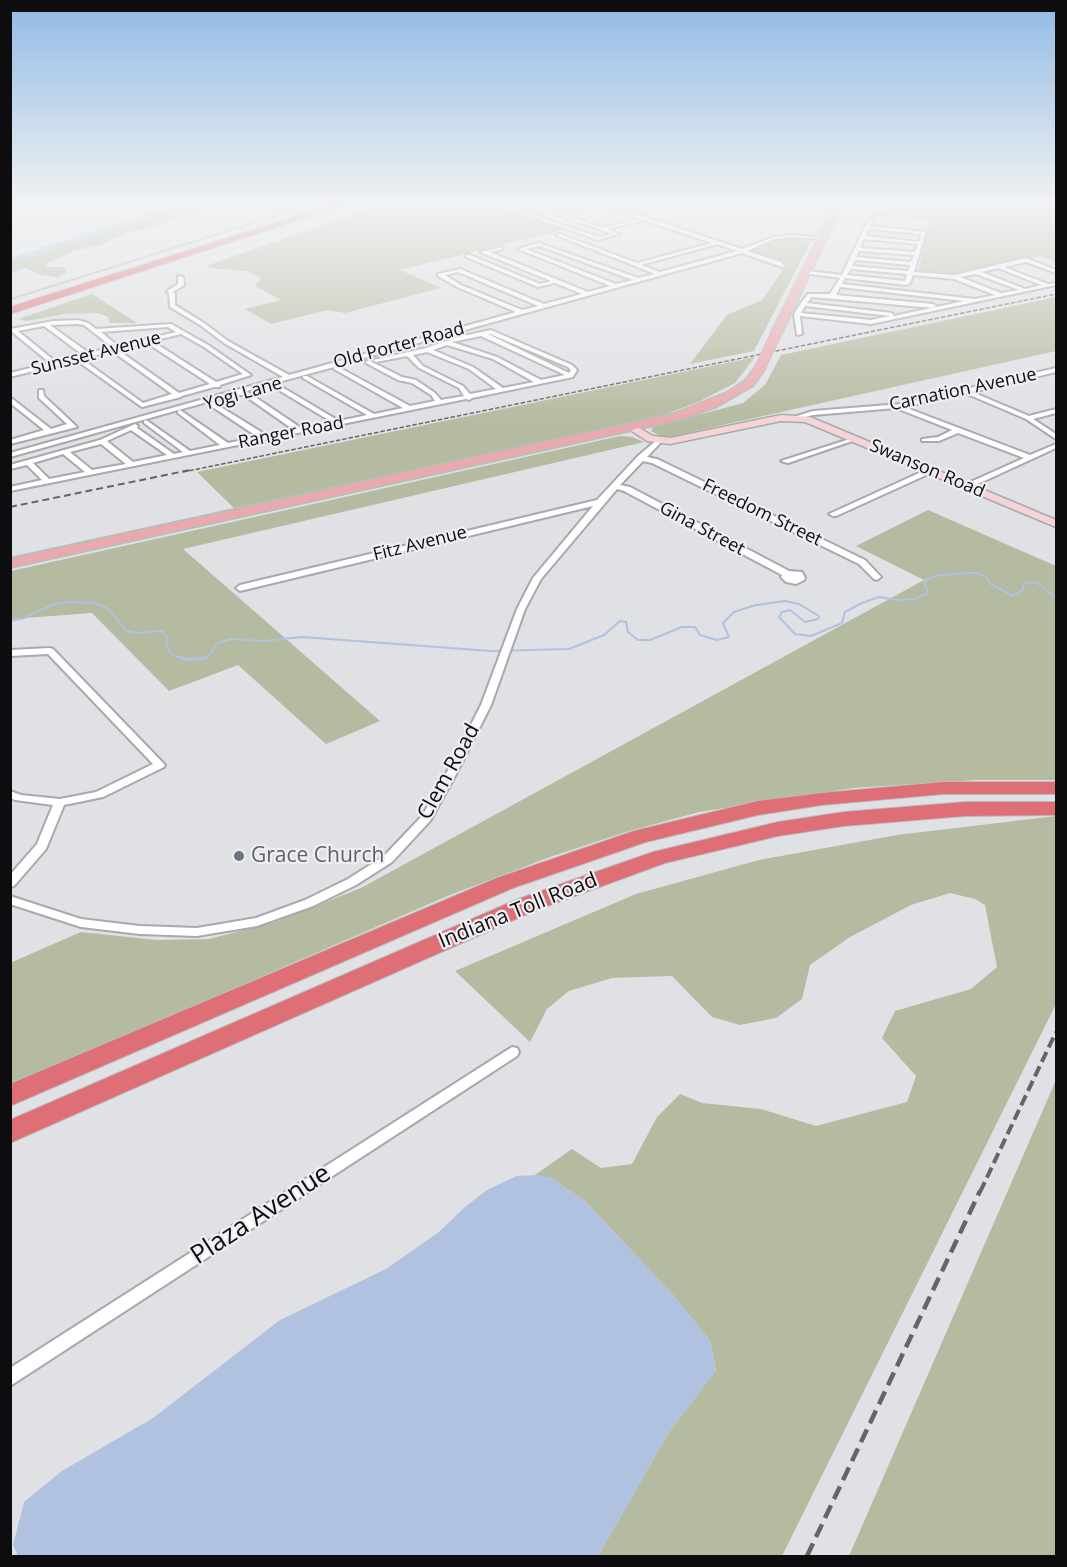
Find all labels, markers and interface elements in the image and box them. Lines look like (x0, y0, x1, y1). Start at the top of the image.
street label: Old Porter Road (331, 318, 467, 374)
street label: Sunsset Avenue (29, 327, 163, 381)
street label: Carnation Avenue (887, 364, 1039, 416)
street label: Yogi Lane (201, 373, 285, 415)
street label: Ranger Road (236, 412, 346, 454)
street label: Swanson Road (866, 435, 988, 503)
street label: Freedom Street (699, 475, 825, 551)
street label: Gina Street (656, 497, 748, 561)
street label: Fitz Avenue (371, 522, 469, 566)
street label: Clem Road (412, 720, 486, 824)
place label: Grace Church (251, 843, 384, 869)
marker: Grace Church (232, 849, 246, 863)
street label: Indiana Toll Road (435, 868, 601, 954)
street label: Plaza Avenue (185, 1158, 337, 1272)

